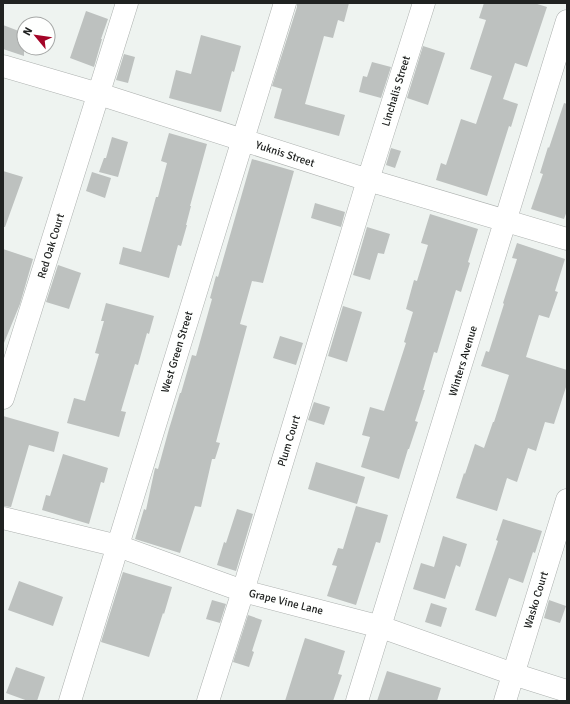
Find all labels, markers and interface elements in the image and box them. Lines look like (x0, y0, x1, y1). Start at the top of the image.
north arrow (16, 16, 56, 56)
text: N (20, 25, 35, 38)
street label: Linchalis Street (379, 54, 413, 128)
street label: Yuknis Street (254, 138, 316, 170)
street label: Red Oak Court (35, 212, 67, 280)
street label: West Green Street (158, 310, 196, 394)
street label: Winters Avenue (446, 324, 480, 398)
street label: Plum Court (275, 414, 303, 468)
street label: Wasko Court (521, 570, 551, 630)
street label: Grape Vine Lane (247, 586, 325, 618)

